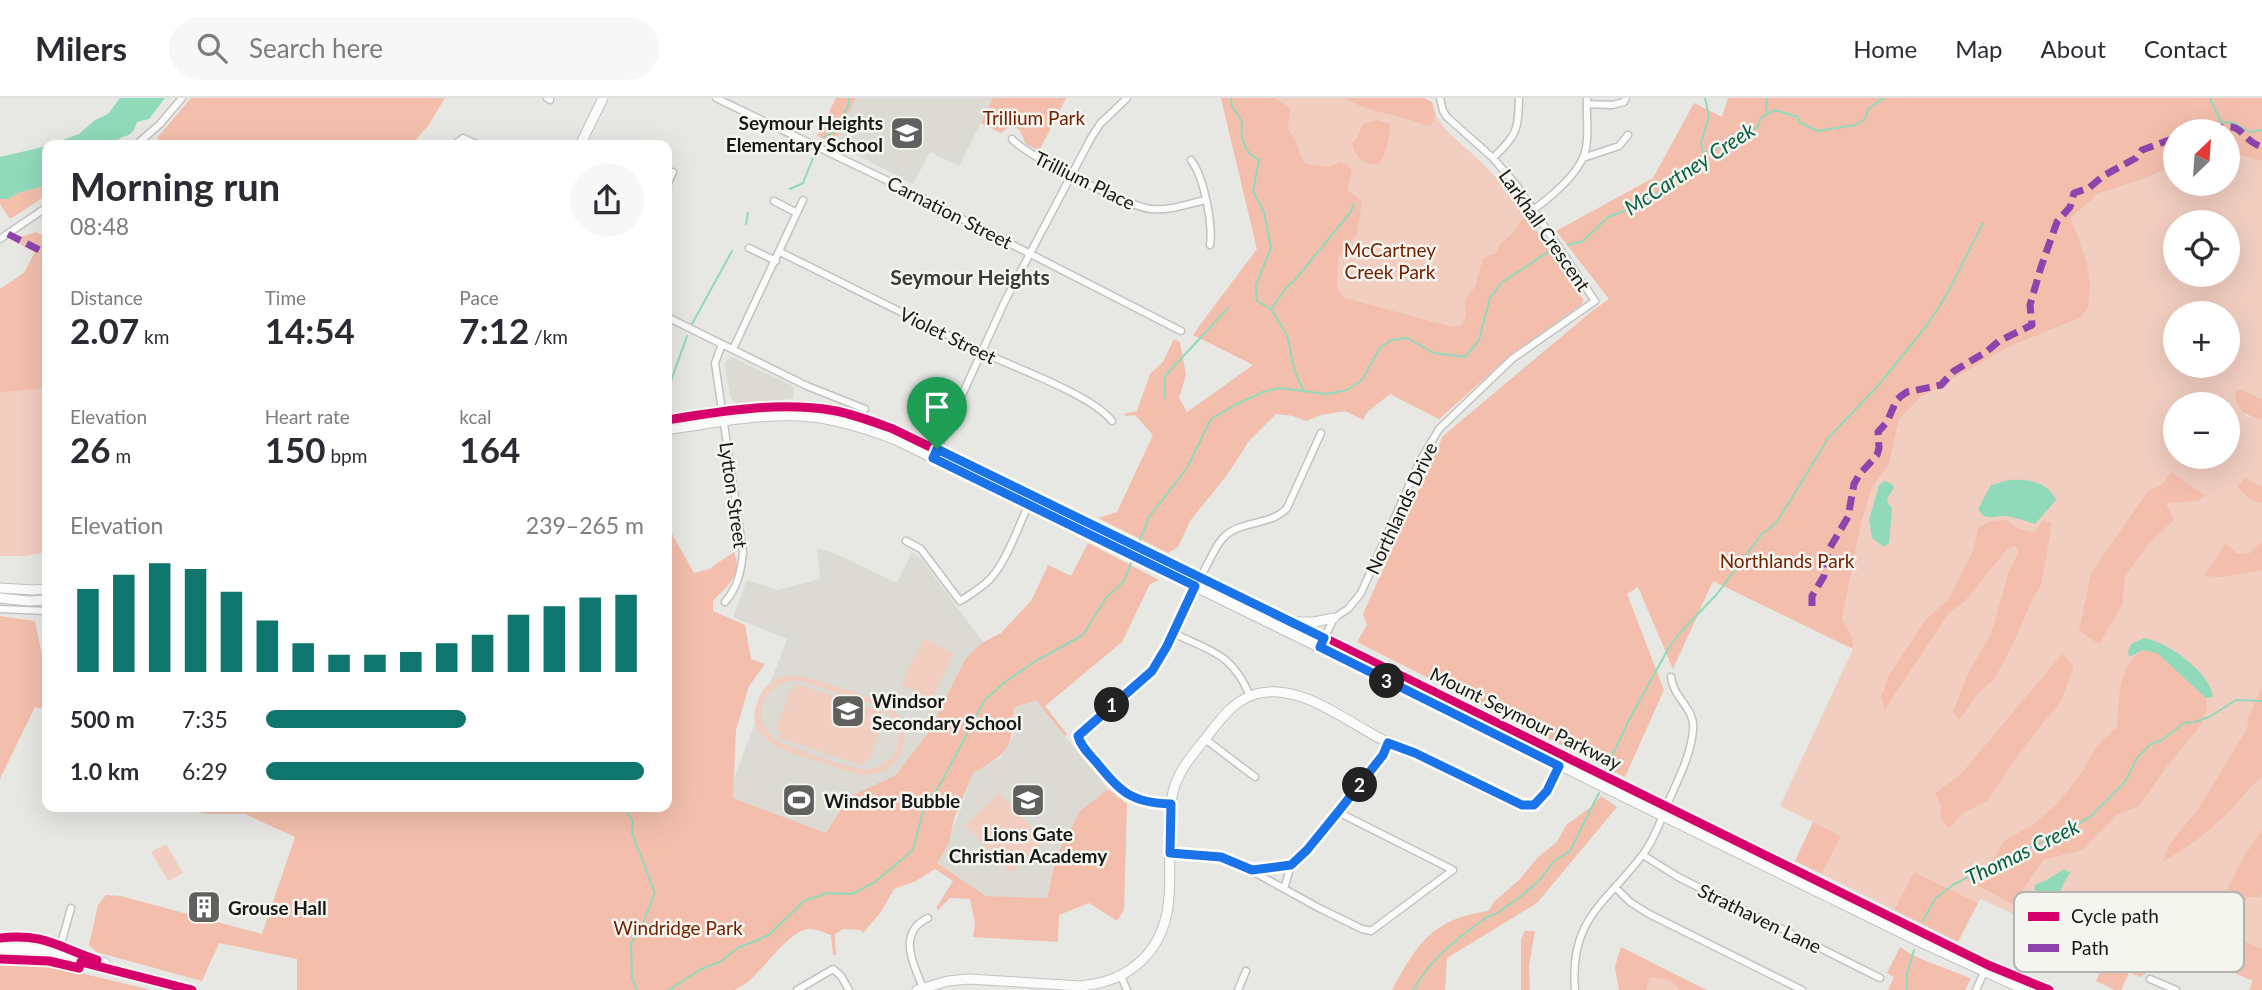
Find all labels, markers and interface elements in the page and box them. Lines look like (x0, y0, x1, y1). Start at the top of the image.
search box (169, 17, 659, 80)
text: Milers (35, 28, 127, 68)
icon: search (193, 29, 231, 67)
text: Search here (249, 32, 383, 64)
text: Home (1853, 34, 1917, 63)
text: Map (1955, 34, 2003, 63)
text: About (2041, 34, 2106, 63)
text: Contact (2144, 34, 2227, 63)
park label: Trillium Park (983, 106, 1086, 129)
place label: Seymour Heights Elementary School (726, 111, 883, 156)
school or university icon: Seymour Heights Elementary School (888, 114, 926, 152)
water label: McCartney Creek (1619, 116, 1760, 219)
north arrow (2163, 119, 2240, 196)
map controls (2163, 119, 2240, 469)
street label: Trillium Place (1031, 146, 1139, 214)
text: Morning run (70, 163, 280, 209)
button: share (570, 163, 644, 237)
street label: Larkhall Crescent (1494, 165, 1596, 295)
street label: Carnation Street (884, 171, 1016, 253)
button: locate (2163, 210, 2240, 287)
text: 08:48 (70, 212, 129, 240)
park label: McCartney Creek Park (1344, 238, 1436, 283)
district label: Seymour Heights (890, 264, 1050, 289)
text: Distance (70, 286, 143, 309)
text: Time (265, 286, 306, 309)
text: Pace (459, 286, 499, 309)
button: + (2163, 301, 2240, 378)
street label: Violet Street (896, 302, 1000, 368)
text: 2.07 (70, 309, 139, 351)
text: 14:54 (265, 309, 355, 351)
text: 7:12 (459, 309, 529, 351)
text: km (139, 325, 169, 348)
text: /km (529, 325, 568, 348)
pin (907, 377, 967, 449)
icon: arrive (918, 388, 956, 426)
button: − (2163, 392, 2240, 469)
text: Elevation (70, 405, 147, 428)
text: Heart rate (265, 405, 350, 428)
text: kcal (459, 405, 491, 428)
text: 26 (70, 428, 111, 470)
text: 150 (265, 428, 326, 470)
text: 164 (459, 428, 520, 470)
street label: Northlands Drive (1360, 438, 1442, 578)
street label: Lytton Street (715, 440, 753, 550)
text: m (111, 444, 131, 467)
text: bpm (326, 444, 367, 467)
text: Elevation (70, 511, 163, 539)
text: 239–265 m (526, 511, 644, 539)
park label: Northlands Park (1720, 549, 1855, 572)
street label: Mount Seymour Parkway (1427, 662, 1626, 774)
pin: 3 (1370, 664, 1404, 698)
text: 3 (1381, 669, 1392, 692)
pin: 1 (1094, 688, 1130, 722)
place label: Windsor Secondary School (872, 689, 1022, 734)
school or university icon: Windsor Secondary School (829, 692, 867, 730)
text: 1 (1106, 693, 1117, 716)
text: 500 m (70, 705, 135, 733)
text: 7:35 (182, 705, 228, 733)
text: 1.0 km (70, 757, 139, 785)
text: 6:29 (182, 757, 228, 785)
pin: 2 (1342, 768, 1378, 802)
text: 2 (1354, 773, 1365, 796)
sports icon: Windsor Bubble (780, 781, 818, 819)
school or university icon: Lions Gate Christian Academy (1009, 781, 1047, 819)
place label: Windsor Bubble (824, 789, 960, 812)
water label: Thomas Creek (1961, 812, 2084, 889)
place label: Lions Gate Christian Academy (949, 822, 1108, 867)
street label: Strathaven Lane (1695, 878, 1825, 958)
building icon: Grouse Hall (185, 888, 223, 926)
legend (2014, 892, 2244, 972)
place label: Grouse Hall (228, 896, 327, 919)
text: Cycle path (2071, 904, 2159, 927)
park label: Windridge Park (613, 916, 743, 939)
text: Path (2071, 936, 2109, 959)

